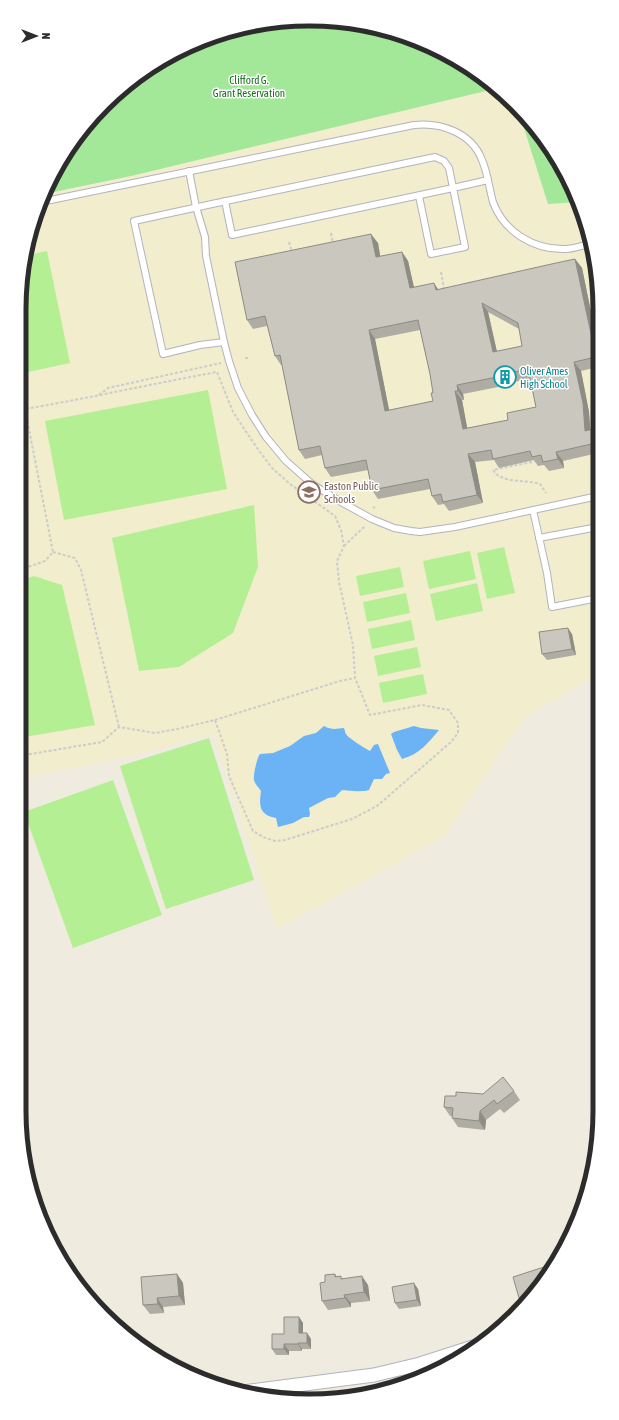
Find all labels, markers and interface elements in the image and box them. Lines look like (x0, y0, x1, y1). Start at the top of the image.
north arrow (16, 16, 56, 56)
text: N (40, 33, 52, 39)
park label: Clifford G. Grant Reservation (213, 74, 285, 99)
building icon: Oliver Ames High School (492, 364, 518, 390)
place label: Oliver Ames High School (520, 365, 568, 390)
school or university icon: Easton Public Schools (296, 479, 322, 505)
place label: Easton Public Schools (324, 480, 379, 505)

